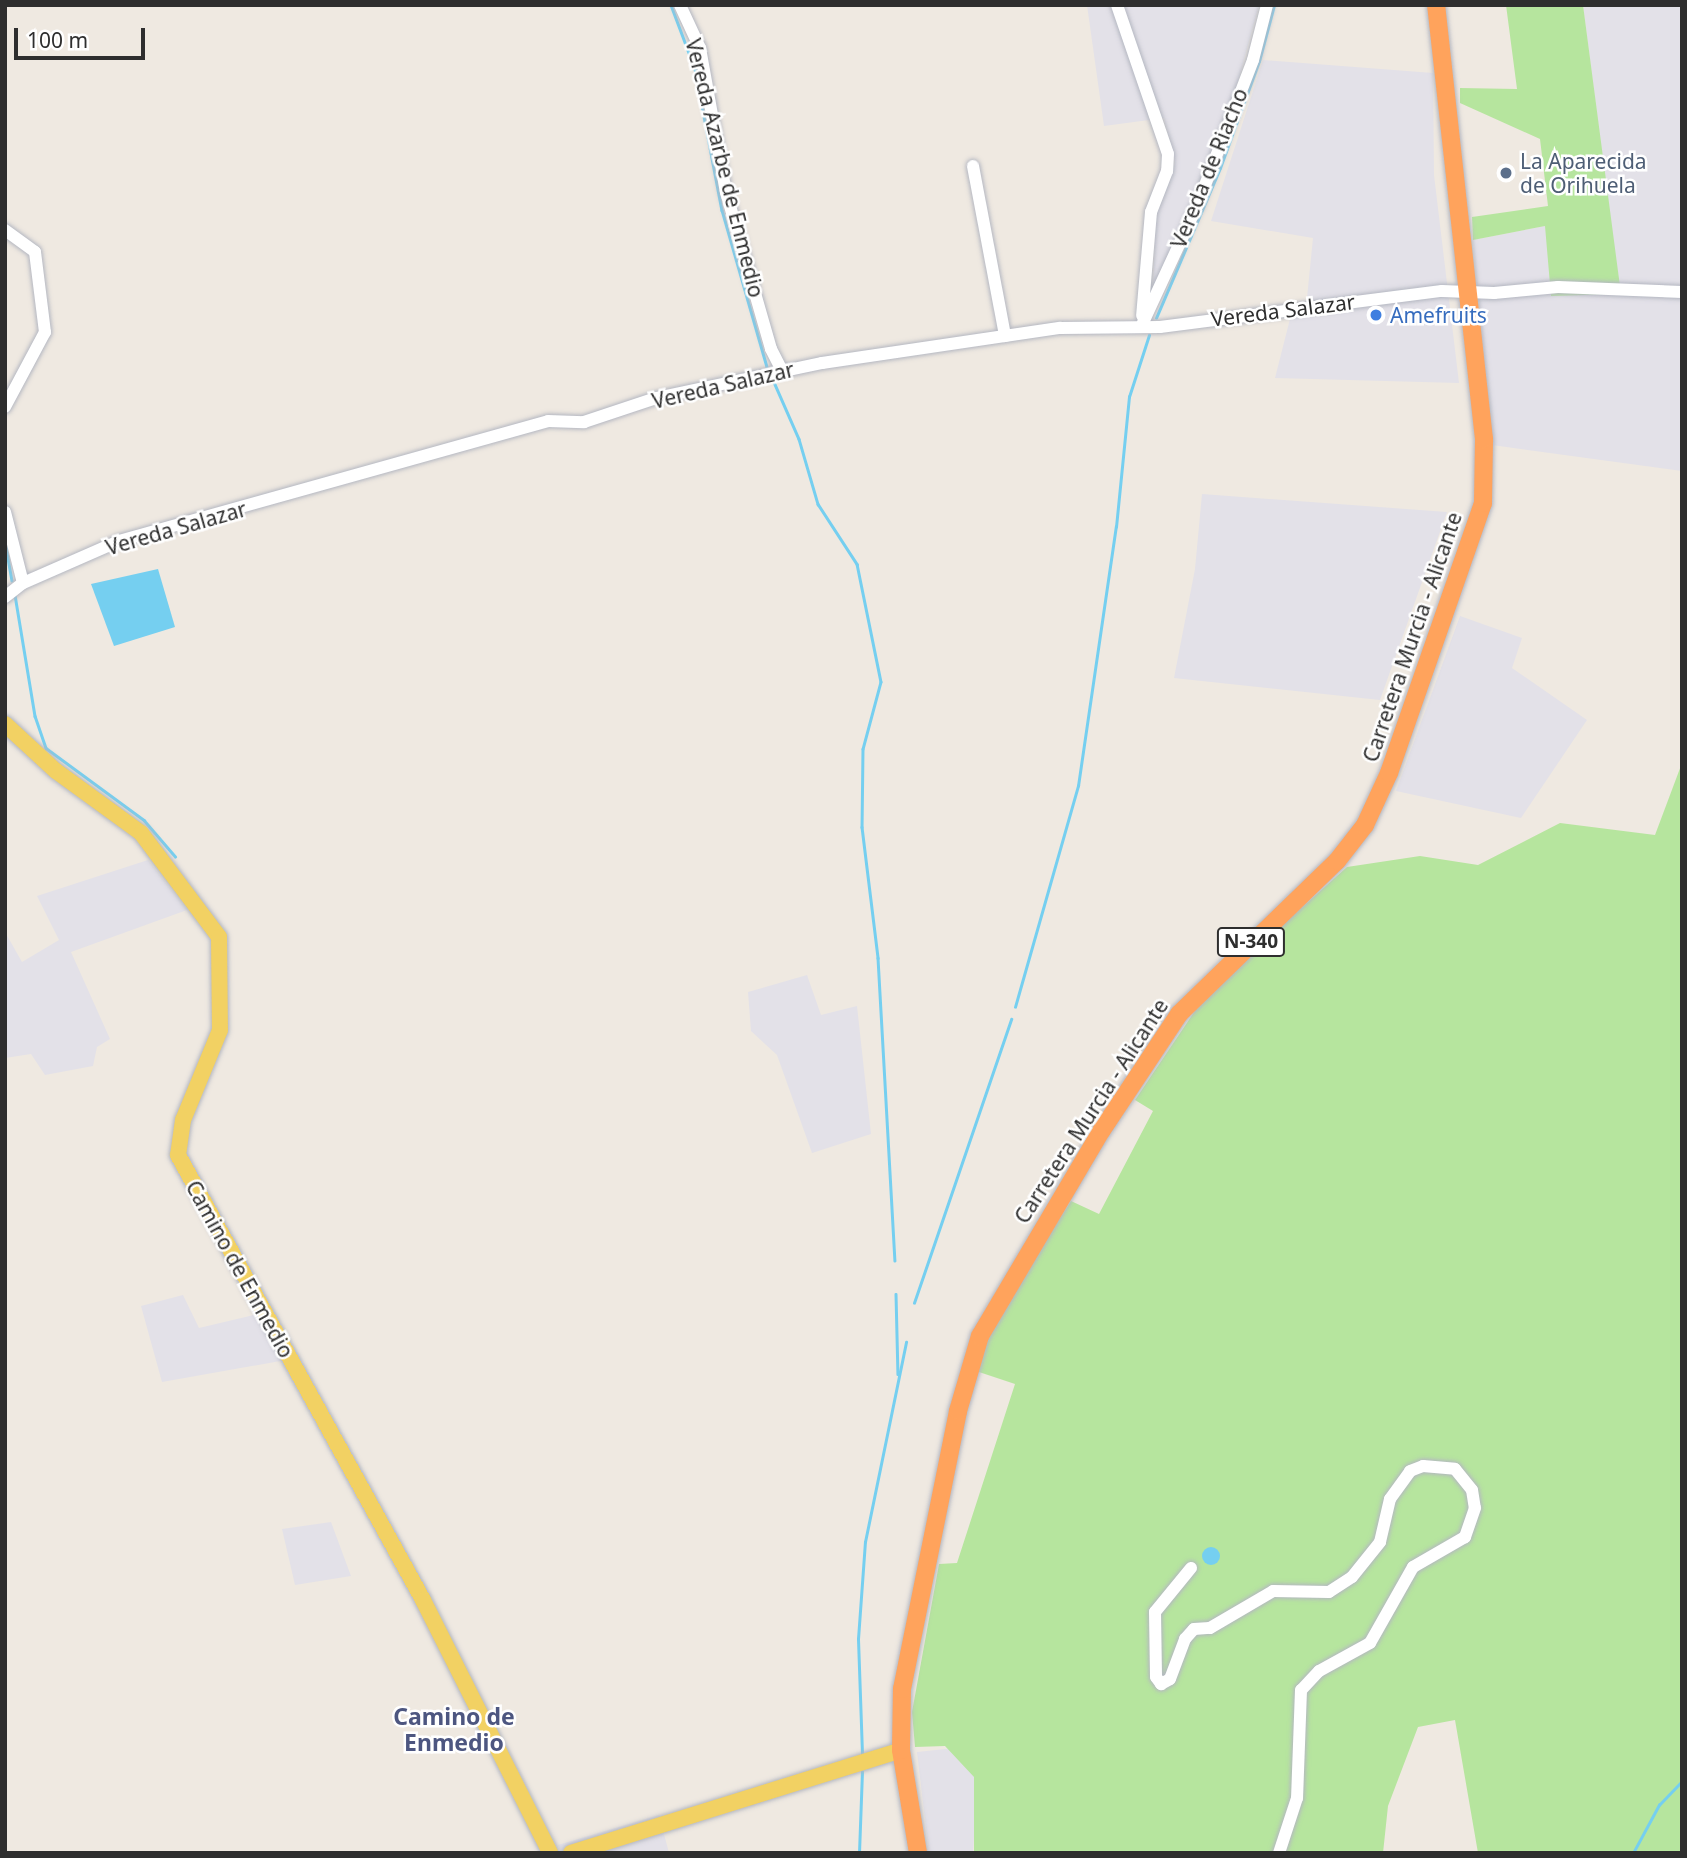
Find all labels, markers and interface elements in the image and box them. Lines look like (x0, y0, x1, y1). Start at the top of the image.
scale bar (18, 14, 149, 58)
text: 100 m (27, 26, 88, 54)
street label: Vereda Azarbe de Enmedio (681, 36, 769, 300)
street label: Vereda de Riacho (1165, 84, 1253, 252)
place label: La Aparecida de Orihuela (1520, 148, 1647, 198)
marker: La Aparecida de Orihuela (1498, 165, 1514, 181)
street label: Vereda Salazar (1209, 289, 1357, 331)
place label: Amefruits (1390, 302, 1487, 328)
marker: Amefruits (1368, 307, 1384, 323)
street label: Vereda Salazar (649, 356, 797, 414)
street label: Vereda Salazar (103, 496, 249, 560)
street label: Carretera Murcia - Alicante (1357, 509, 1467, 765)
road number: N-340 (1216, 926, 1286, 958)
street label: Carretera Murcia - Alicante (1009, 994, 1173, 1228)
street label: Camino de Enmedio (181, 1176, 299, 1362)
district label: Camino de Enmedio (393, 1702, 515, 1756)

